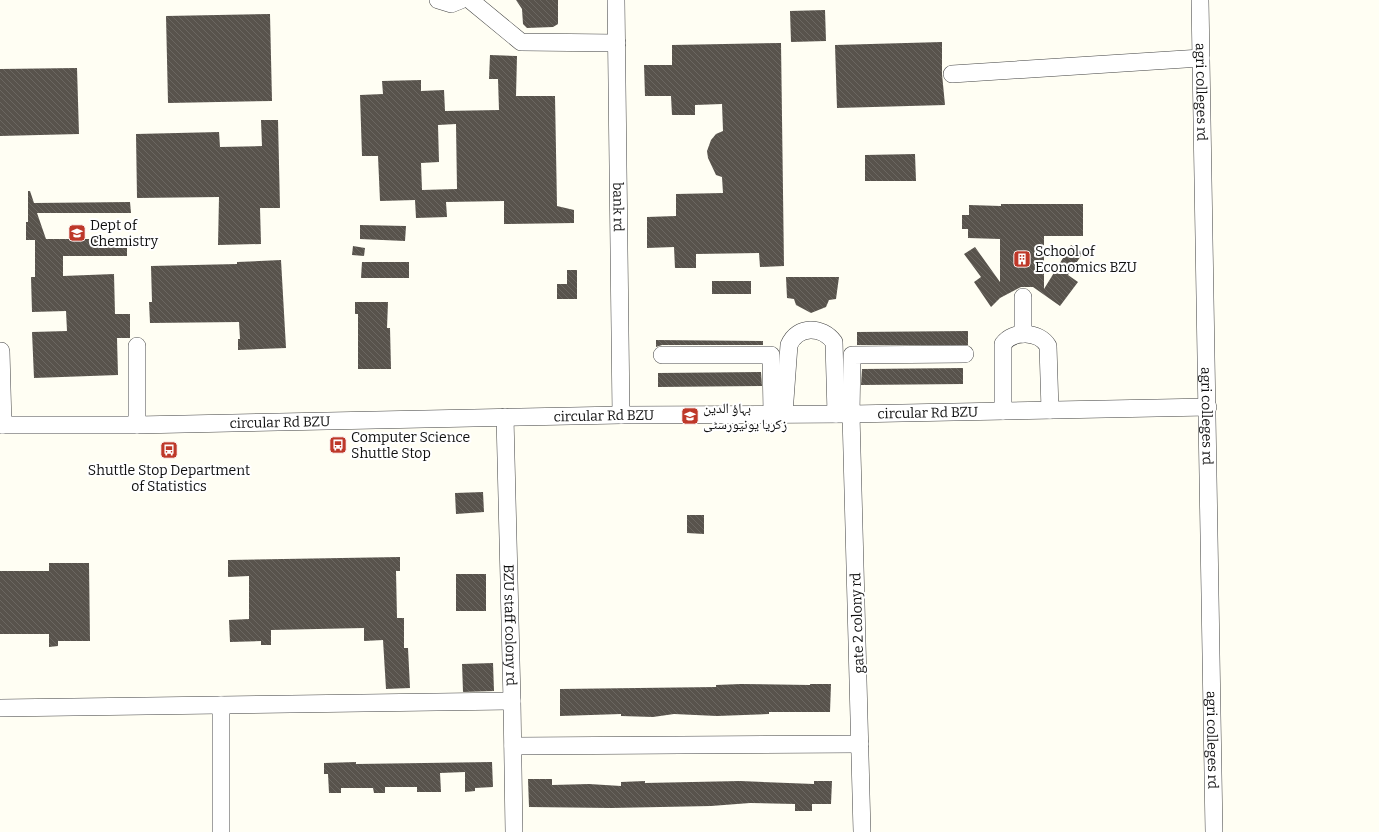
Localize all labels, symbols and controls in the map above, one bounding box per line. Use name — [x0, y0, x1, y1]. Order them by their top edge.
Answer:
street label: agri colleges rd — [1192, 43, 1210, 141]
street label: bank rd — [609, 182, 627, 232]
place label: Dept of Chemistry — [90, 217, 159, 250]
school or university icon: Dept of Chemistry — [67, 223, 87, 243]
place label: School of Economics BZU — [1035, 243, 1137, 276]
building icon: School of Economics BZU — [1012, 249, 1032, 269]
street label: agri colleges rd — [1197, 367, 1216, 465]
place label: بہاؤ الدین زکریا یونیورسٹی — [703, 400, 787, 433]
street label: circular Rd BZU — [877, 403, 979, 422]
school or university icon: بہاؤ الدین زکریا یونیورسٹی — [680, 406, 700, 426]
street label: circular Rd BZU — [553, 407, 655, 425]
street label: circular Rd BZU — [229, 413, 331, 432]
place label: Computer Science Shuttle Stop — [351, 429, 470, 462]
bus stop icon: Computer Science Shuttle Stop — [328, 435, 348, 455]
bus stop icon: Shuttle Stop Department of Statistics — [159, 440, 179, 460]
place label: Shuttle Stop Department of Statistics — [88, 462, 250, 495]
street label: BZU staff colony rd — [500, 564, 520, 686]
street label: gate 2 colony rd — [847, 572, 868, 674]
street label: agri colleges rd — [1203, 691, 1221, 789]

